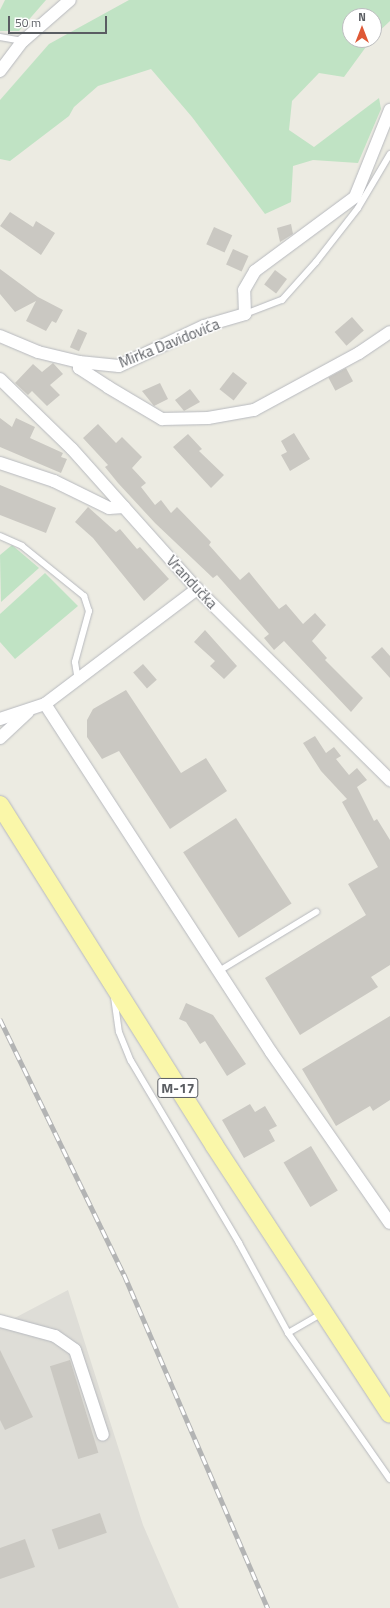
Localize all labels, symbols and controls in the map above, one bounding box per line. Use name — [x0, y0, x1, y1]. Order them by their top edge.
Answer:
scale bar — [10, 8, 109, 34]
north arrow — [342, 8, 382, 48]
text: N — [358, 9, 366, 25]
text: 50 m — [15, 13, 41, 32]
street label: Mirka Davidovića — [116, 315, 222, 371]
street label: Vrandučka — [163, 552, 221, 612]
road number: M-17 — [157, 1076, 199, 1100]

